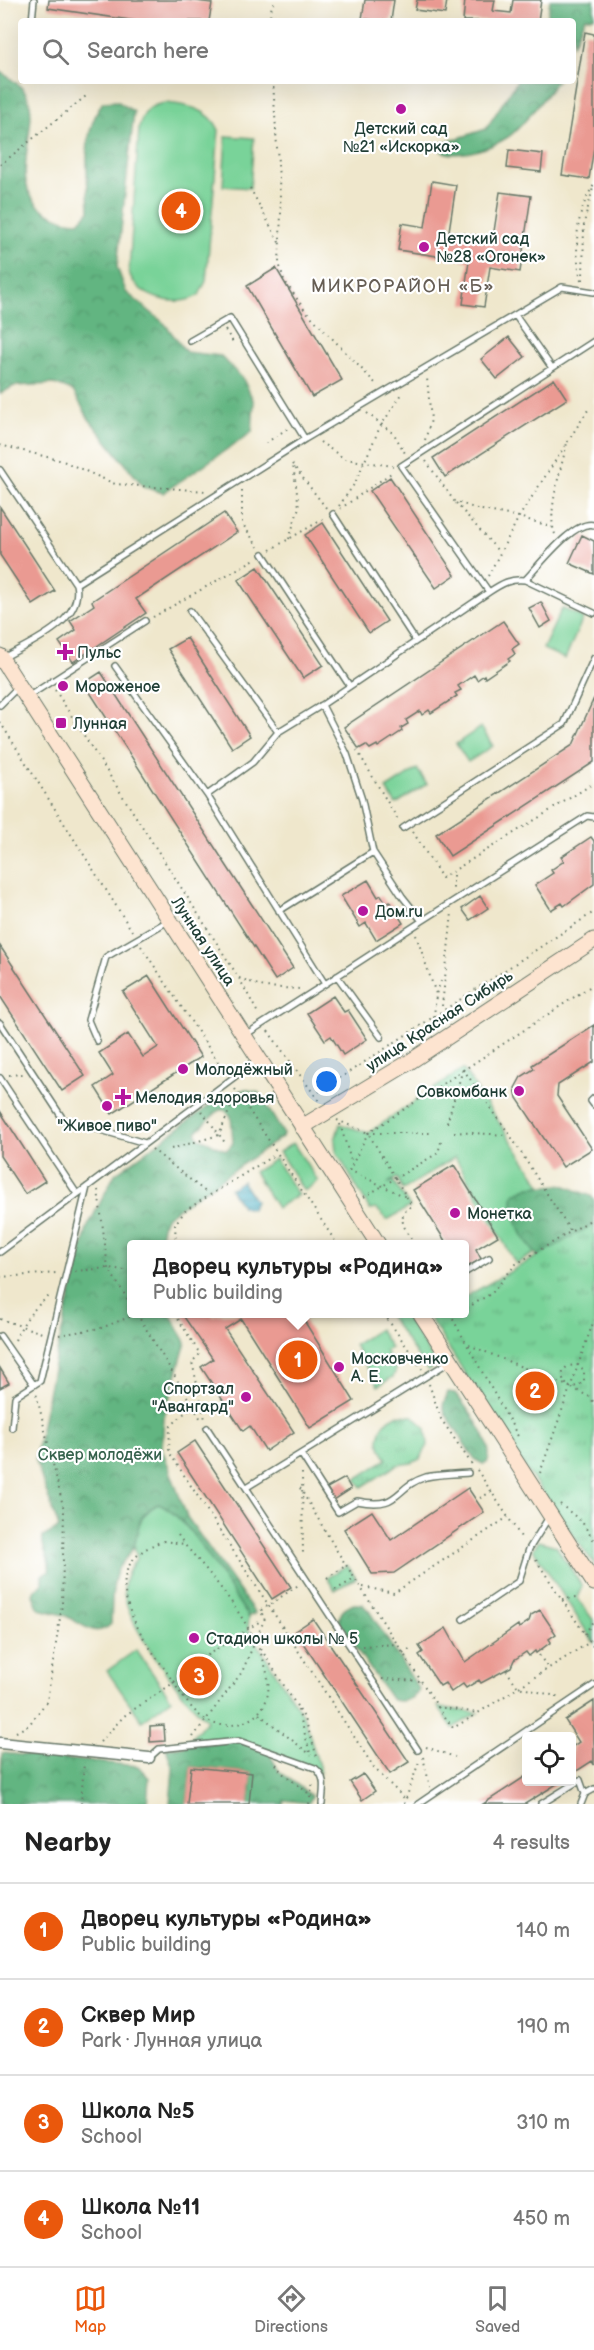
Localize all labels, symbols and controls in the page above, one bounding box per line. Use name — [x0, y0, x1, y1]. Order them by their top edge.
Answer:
search box — [18, 18, 576, 84]
icon: search — [39, 35, 72, 68]
text: Search here — [87, 38, 209, 65]
marker: Детский сад №21 «Искорка» — [394, 102, 408, 116]
place label: Детский сад №21 «Искорка» — [342, 120, 460, 157]
pin: 4 — [162, 188, 201, 234]
place label: Детский сад №28 «Огонек» — [436, 230, 546, 267]
marker: Детский сад №28 «Огонек» — [417, 240, 431, 254]
district label: МИКРОРАЙОН «Б» — [311, 276, 495, 297]
place label: Пульс — [77, 644, 121, 663]
marker: Пульс — [58, 645, 72, 659]
place label: Мороженое — [75, 678, 160, 697]
marker: Мороженое — [56, 679, 70, 693]
place label: Лунная — [72, 715, 127, 734]
marker: Лунная — [54, 716, 68, 730]
street label: Лунная улица — [166, 893, 239, 990]
place label: Дом.ru — [375, 903, 423, 922]
marker: Дом.ru — [356, 904, 370, 918]
street label: улица Красная Сибирь — [363, 967, 517, 1076]
place label: Молодёжный — [195, 1061, 293, 1080]
marker: Молодёжный — [176, 1062, 190, 1076]
your location — [312, 1067, 341, 1096]
place label: Совкомбанк — [417, 1083, 507, 1102]
marker: Совкомбанк — [512, 1084, 526, 1098]
place label: Мелодия здоровья — [135, 1089, 275, 1108]
marker: Мелодия здоровья — [116, 1090, 130, 1104]
marker: "Живое пиво" — [100, 1099, 114, 1113]
place label: "Живое пиво" — [57, 1117, 157, 1136]
place label: Монетка — [467, 1205, 532, 1224]
marker: Монетка — [448, 1206, 462, 1220]
popup — [127, 1240, 469, 1318]
text: Дворец культуры «Родина» — [153, 1254, 443, 1281]
text: Public building — [153, 1281, 283, 1305]
pin: 1 — [278, 1338, 318, 1382]
place label: Московченко А. Е. — [350, 1350, 448, 1387]
marker: Московченко А. Е. — [332, 1360, 346, 1374]
pin: 2 — [516, 1368, 554, 1414]
place label: Спортзал "Авангард" — [152, 1380, 234, 1417]
marker: Спортзал "Авангард" — [239, 1390, 253, 1404]
park label: Сквер молодёжи — [38, 1446, 162, 1465]
place label: Стадион школы № 5 — [206, 1630, 358, 1649]
marker: Стадион школы № 5 — [187, 1631, 201, 1645]
pin: 3 — [180, 1654, 218, 1698]
map controls — [522, 1732, 576, 1786]
button: locate — [522, 1732, 576, 1786]
text: Nearby — [24, 1828, 111, 1859]
text: 4 results — [492, 1831, 570, 1855]
text: Дворец культуры «Родина» — [81, 1906, 372, 1933]
text: 1 — [39, 1919, 48, 1943]
text: 140 m — [516, 1919, 570, 1943]
text: Public building — [81, 1933, 211, 1957]
text: Сквер Мир — [81, 2002, 195, 2029]
text: 2 — [38, 2015, 49, 2039]
text: 190 m — [517, 2015, 570, 2039]
text: Park · Лунная улица — [81, 2029, 262, 2053]
text: Школа №5 — [81, 2098, 194, 2125]
text: 3 — [38, 2111, 49, 2135]
text: 310 m — [516, 2111, 570, 2135]
text: School — [81, 2125, 142, 2149]
text: Школа №11 — [81, 2194, 200, 2221]
text: 4 — [38, 2207, 49, 2231]
text: 450 m — [513, 2207, 570, 2231]
text: School — [81, 2221, 142, 2245]
tab: Map — [74, 2282, 107, 2337]
tab: Directions — [254, 2282, 328, 2337]
tab: Saved — [475, 2282, 520, 2337]

